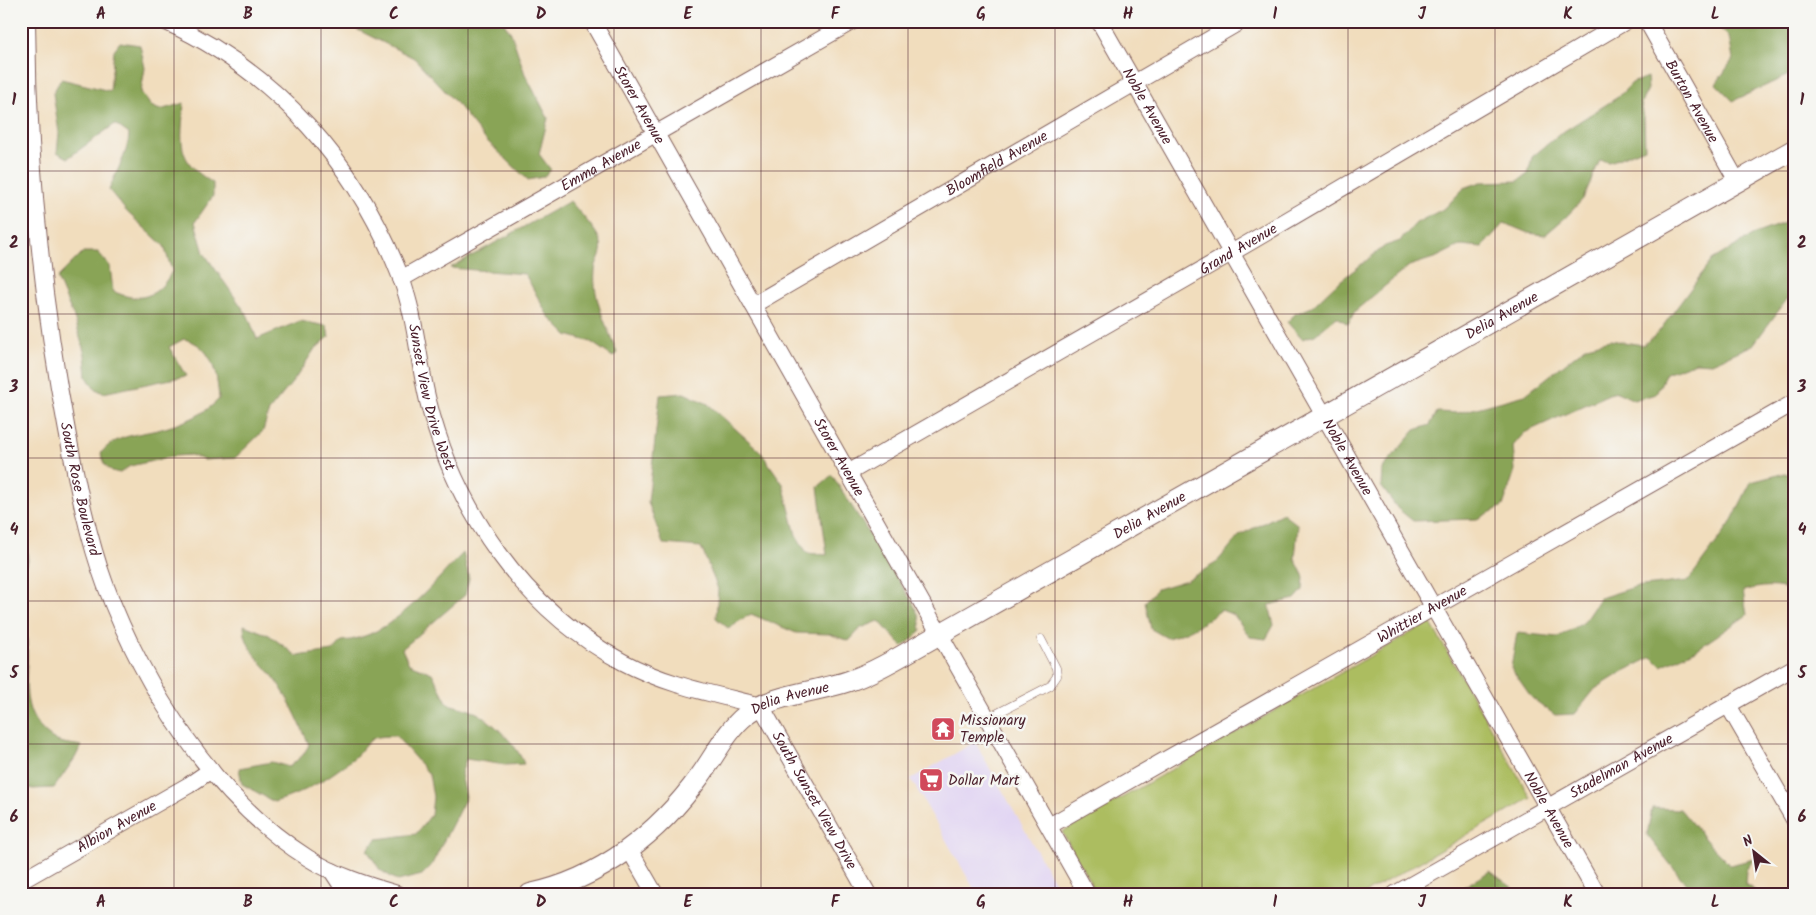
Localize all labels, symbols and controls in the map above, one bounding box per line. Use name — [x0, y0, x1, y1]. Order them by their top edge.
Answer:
text: A — [96, 2, 106, 27]
text: B — [243, 2, 253, 27]
text: C — [389, 2, 399, 27]
text: D — [536, 2, 547, 27]
text: E — [684, 2, 694, 27]
text: F — [831, 2, 841, 27]
text: G — [976, 2, 986, 27]
text: H — [1123, 2, 1133, 27]
text: I — [1273, 2, 1278, 27]
text: J — [1418, 2, 1427, 27]
text: K — [1563, 2, 1573, 27]
text: L — [1711, 2, 1719, 27]
street label: Burton Avenue — [1658, 55, 1725, 148]
street label: Storer Avenue — [606, 61, 671, 149]
street label: Noble Avenue — [1115, 64, 1178, 150]
text: 1 — [12, 88, 17, 113]
text: 1 — [1800, 88, 1805, 113]
street label: Bloomfield Avenue — [942, 125, 1053, 203]
street label: Emma Avenue — [556, 133, 646, 199]
street label: Grand Avenue — [1195, 217, 1283, 282]
text: 2 — [9, 231, 19, 256]
text: 2 — [1797, 231, 1807, 256]
street label: Delia Avenue — [1461, 286, 1544, 347]
street label: Sunset View Drive West — [401, 322, 461, 475]
text: 3 — [9, 375, 19, 400]
text: 3 — [1797, 375, 1807, 400]
street label: Storer Avenue — [806, 413, 870, 501]
street label: Noble Avenue — [1315, 414, 1379, 501]
street label: South Rose Boulevard — [53, 420, 106, 560]
street label: Delia Avenue — [1109, 485, 1191, 546]
text: 4 — [10, 518, 19, 543]
text: 4 — [1798, 518, 1807, 543]
street label: Whittier Avenue — [1373, 580, 1472, 650]
text: 5 — [9, 661, 20, 686]
text: 5 — [1797, 661, 1808, 686]
street label: Delia Avenue — [746, 676, 832, 722]
place label: Missionary Temple — [960, 709, 1027, 750]
temple icon: Missionary Temple — [930, 716, 956, 742]
street label: South Sunset View Drive — [765, 727, 863, 875]
street label: Stadelman Avenue — [1565, 727, 1678, 806]
supermarket icon: Dollar Mart — [918, 767, 944, 793]
street label: Noble Avenue — [1516, 767, 1580, 853]
place label: Dollar Mart — [948, 769, 1020, 793]
street label: Albion Avenue — [72, 795, 162, 860]
text: 6 — [10, 805, 19, 830]
text: 6 — [1798, 805, 1807, 830]
north arrow — [1728, 828, 1778, 878]
text: N — [1739, 830, 1757, 853]
text: A — [96, 890, 106, 915]
text: B — [243, 890, 253, 915]
text: C — [389, 890, 399, 915]
text: D — [536, 890, 547, 915]
text: E — [684, 890, 694, 915]
text: F — [831, 890, 841, 915]
text: G — [976, 890, 986, 915]
text: H — [1123, 890, 1133, 915]
text: I — [1273, 890, 1278, 915]
text: J — [1418, 890, 1427, 915]
text: K — [1563, 890, 1573, 915]
text: L — [1711, 890, 1719, 915]

